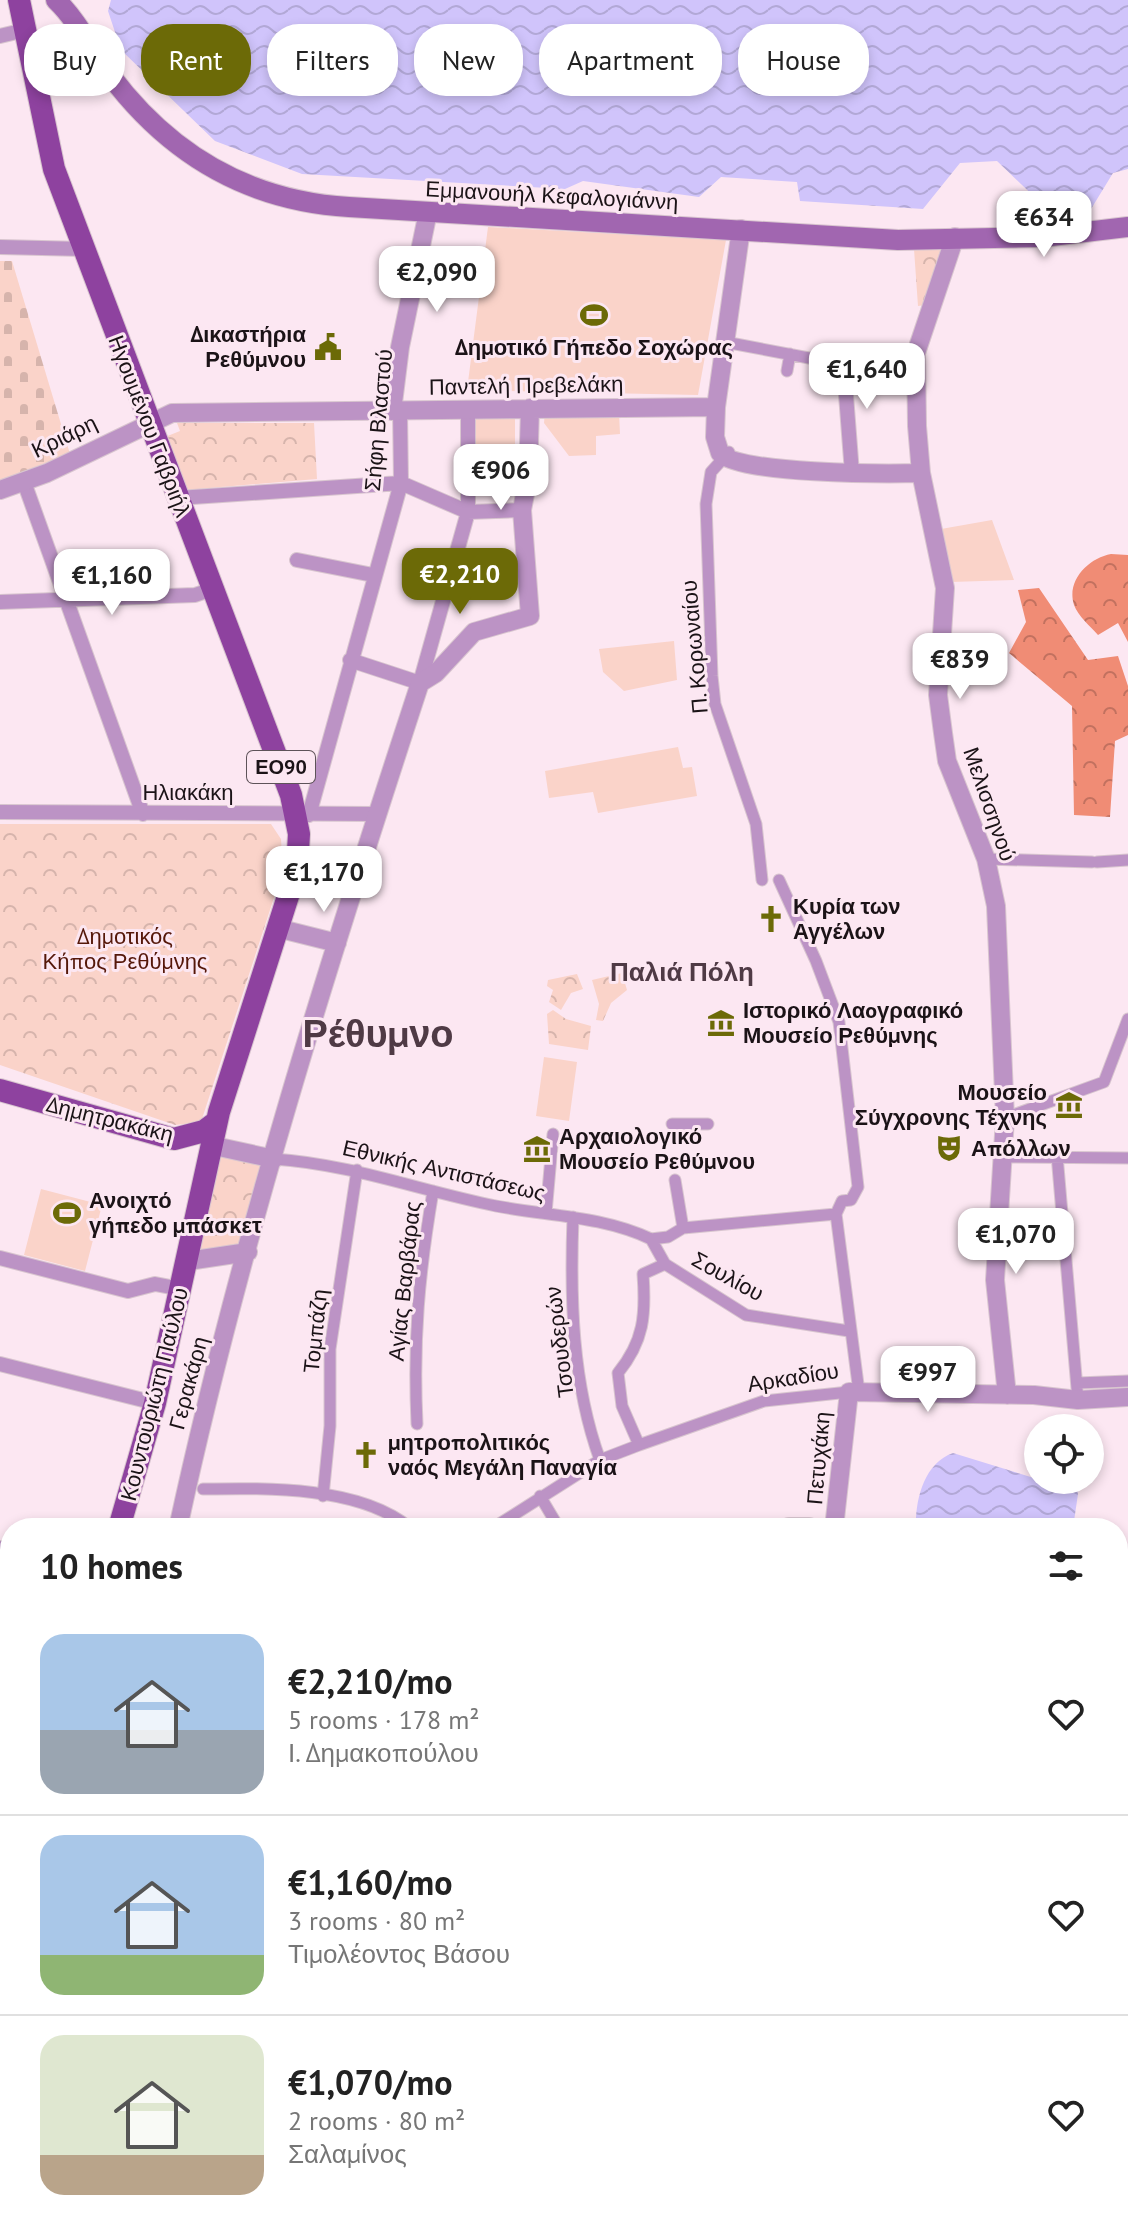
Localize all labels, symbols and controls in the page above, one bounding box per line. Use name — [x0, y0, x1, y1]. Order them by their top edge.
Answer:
chip: Buy — [24, 24, 125, 96]
chip: Rent — [141, 24, 251, 96]
chip: Filters — [267, 24, 398, 96]
chip: New — [414, 24, 523, 96]
chip: Apartment — [539, 24, 722, 96]
chip: House — [738, 24, 869, 96]
street label: Εμμανουήλ Κεφαλογιάννη — [425, 174, 679, 216]
pin: €634 — [997, 191, 1091, 259]
text: €634 — [1015, 200, 1073, 233]
pin: €2,090 — [372, 246, 502, 314]
text: €2,090 — [397, 255, 477, 288]
sports icon: Δημοτικό Γήπεδο Σοχώρας — [579, 300, 609, 330]
place label: Δικαστήρια Ρεθύμνου — [190, 320, 306, 373]
street label: Ηγουμένου Γαβριήλ — [102, 331, 198, 521]
public building icon: Δικαστήρια Ρεθύμνου — [313, 332, 343, 362]
place label: Δημοτικό Γήπεδο Σοχώρας — [455, 333, 733, 361]
pin: €1,640 — [802, 343, 932, 411]
street label: Σήφη Βλαστού — [358, 348, 398, 492]
text: €1,640 — [827, 352, 907, 385]
street label: Παντελή Πρεβελάκη — [429, 369, 623, 401]
street label: Κριάρη — [27, 408, 101, 464]
pin: €906 — [454, 444, 548, 512]
text: €906 — [472, 453, 530, 486]
pin: €2,210 — [395, 548, 525, 616]
pin: €1,160 — [47, 549, 177, 617]
text: €2,210 — [420, 557, 500, 590]
text: €1,160 — [72, 558, 152, 591]
street label: Π. Κορωναίου — [674, 579, 714, 715]
pin: €839 — [913, 633, 1007, 701]
text: €839 — [931, 642, 989, 675]
street label: Μελισσηνού — [957, 743, 1023, 865]
road number: ΕΟ90 — [247, 751, 315, 783]
street label: Ηλιακάκη — [142, 778, 234, 806]
pin: €1,170 — [259, 846, 389, 914]
text: €1,170 — [284, 855, 364, 888]
place label: Κυρία των Αγγέλων — [793, 892, 901, 945]
church icon: Κυρία των Αγγέλων — [756, 904, 786, 934]
park label: Δημοτικός Κήπος Ρεθύμνης — [43, 922, 207, 975]
district label: Παλιά Πόλη — [610, 955, 754, 988]
place label: Ιστορικό Λαoγραφικό Μουσείο Ρεθύμνης — [743, 996, 963, 1049]
district label: Ρέθυμνο — [302, 1008, 454, 1057]
museum icon: Ιστορικό Λαoγραφικό Μουσείο Ρεθύμνης — [706, 1008, 736, 1038]
place label: Μουσείο Σύγχρονης Τέχνης — [855, 1078, 1047, 1131]
street label: Δημητρακάκη — [44, 1090, 176, 1148]
museum icon: Μουσείο Σύγχρονης Τέχνης — [1054, 1090, 1084, 1120]
place label: Αρχαιολογικό Μουσείο Ρεθύμνου — [559, 1122, 755, 1175]
street label: Εθνικής Αντιστάσεως — [340, 1133, 548, 1207]
theatre icon: Απόλλων — [934, 1133, 964, 1163]
museum icon: Αρχαιολογικό Μουσείο Ρεθύμνου — [522, 1134, 552, 1164]
place label: Απόλλων — [971, 1134, 1071, 1162]
place label: Ανοιχτό γήπεδο μπάσκετ — [89, 1186, 262, 1239]
sports icon: Ανοιχτό γήπεδο μπάσκετ — [52, 1198, 82, 1228]
street label: Αγίας Βαρβάρας — [382, 1200, 426, 1362]
pin: €1,070 — [951, 1208, 1081, 1276]
text: €1,070 — [976, 1217, 1056, 1250]
street label: Σουλίου — [687, 1245, 769, 1307]
street label: Κουντουριώτη Παύλου — [114, 1284, 194, 1504]
street label: Τσουδερών — [538, 1285, 580, 1399]
street label: Τομπάζη — [297, 1288, 333, 1374]
street label: Γερακάρη — [162, 1333, 214, 1433]
pin: €997 — [881, 1346, 975, 1414]
text: €997 — [899, 1355, 957, 1388]
street label: Αρκαδίου — [745, 1356, 841, 1398]
street label: Πετυχάκη — [800, 1410, 836, 1506]
map controls — [1024, 1414, 1104, 1494]
button: locate — [1024, 1414, 1104, 1494]
place label: μητροπολιτικός ναός Μεγάλη Παναγία — [388, 1428, 617, 1481]
church icon: μητροπολιτικός ναός Μεγάλη Παναγία — [351, 1440, 381, 1470]
text: 10 homes — [40, 1544, 183, 1588]
icon: filters — [1044, 1544, 1088, 1588]
text: €2,210/mo — [288, 1659, 452, 1703]
icon: home — [104, 1666, 200, 1762]
icon: heart — [1044, 1692, 1088, 1736]
text: 5 rooms · 178 m² — [288, 1703, 480, 1736]
text: Ι. Δημακοπούλου — [288, 1736, 479, 1769]
text: €1,160/mo — [288, 1860, 452, 1904]
icon: home — [104, 1867, 200, 1963]
icon: heart — [1044, 1893, 1088, 1937]
text: 3 rooms · 80 m² — [288, 1904, 465, 1937]
text: Τιμολέοντος Βάσου — [288, 1937, 510, 1970]
text: €1,070/mo — [288, 2060, 452, 2104]
icon: home — [104, 2067, 200, 2163]
icon: heart — [1044, 2093, 1088, 2137]
text: 2 rooms · 80 m² — [288, 2104, 465, 2137]
text: Σαλαμίνος — [288, 2137, 407, 2170]

